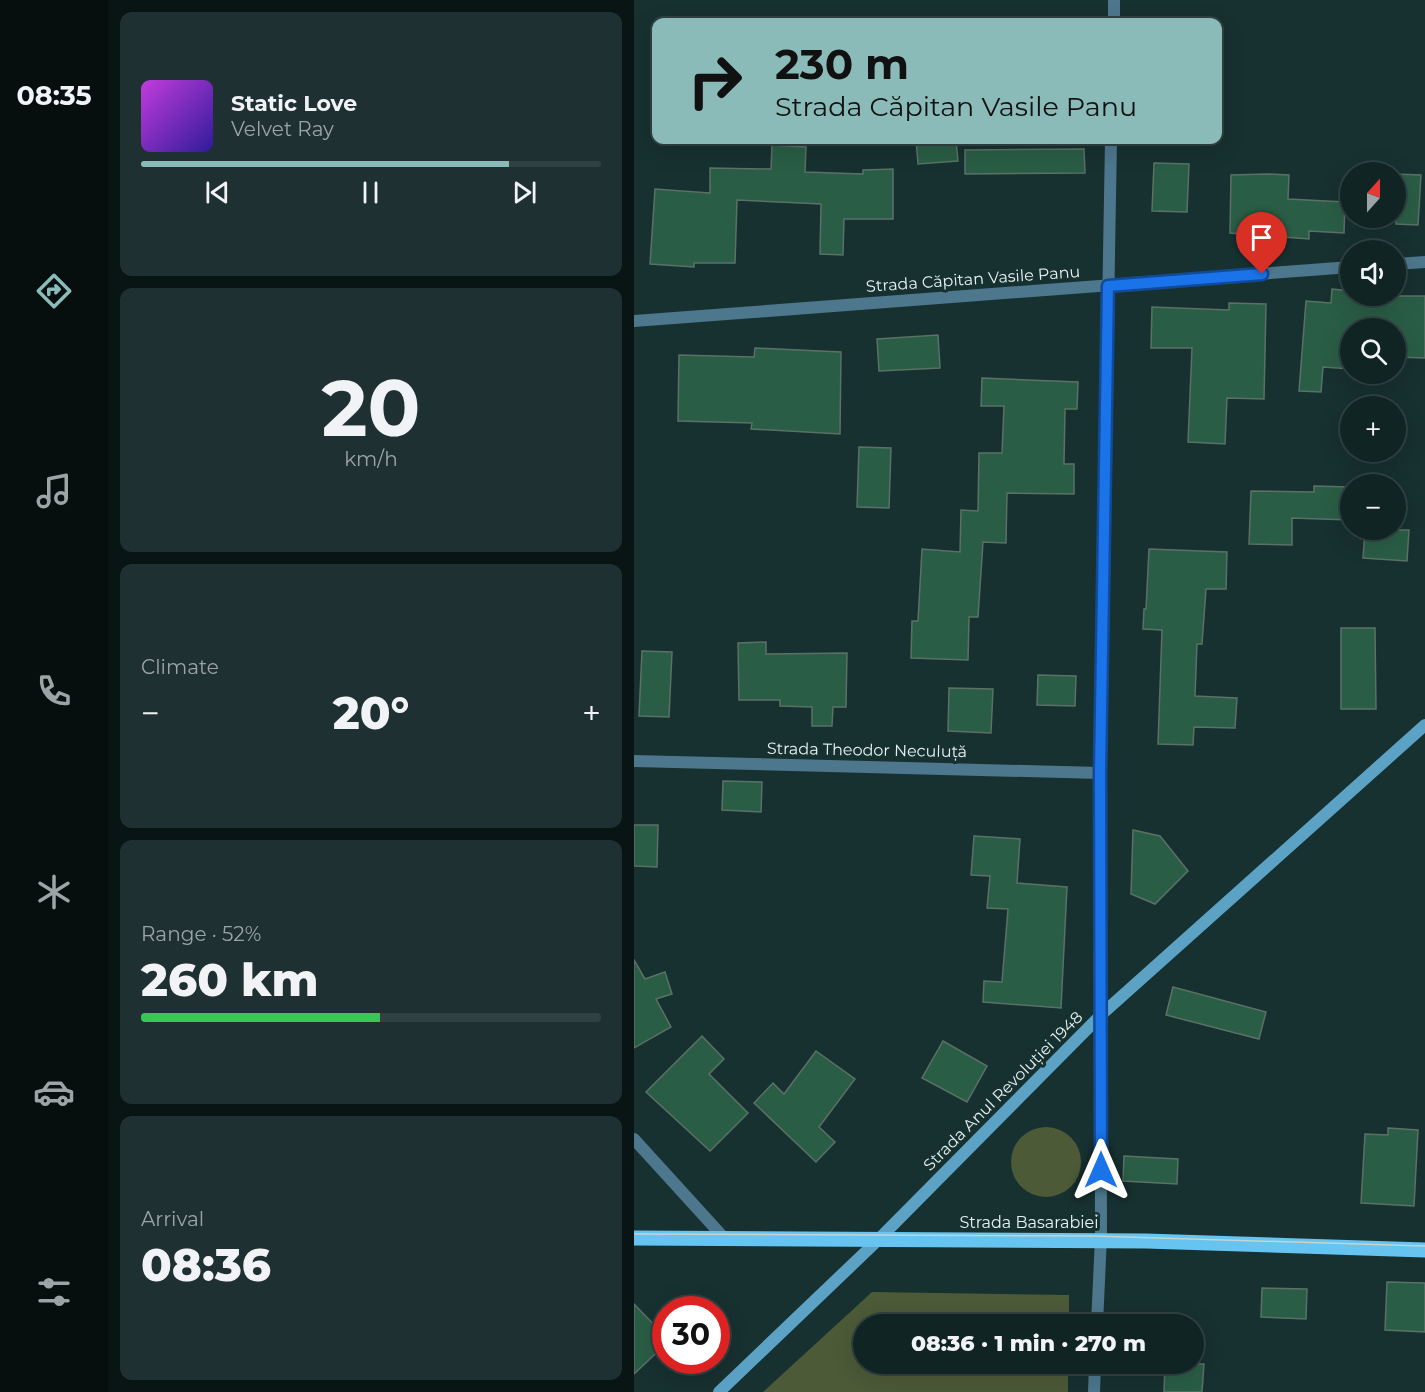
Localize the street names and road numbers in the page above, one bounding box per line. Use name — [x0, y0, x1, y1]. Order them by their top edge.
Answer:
street label: Strada Căpitan Vasile Panu — [865, 262, 1081, 296]
street label: Strada Theodor Neculuță — [767, 739, 967, 762]
street label: Strada Anul Revoluției 1948 — [919, 1007, 1087, 1175]
street label: Strada Basarabiei — [959, 1213, 1099, 1232]

